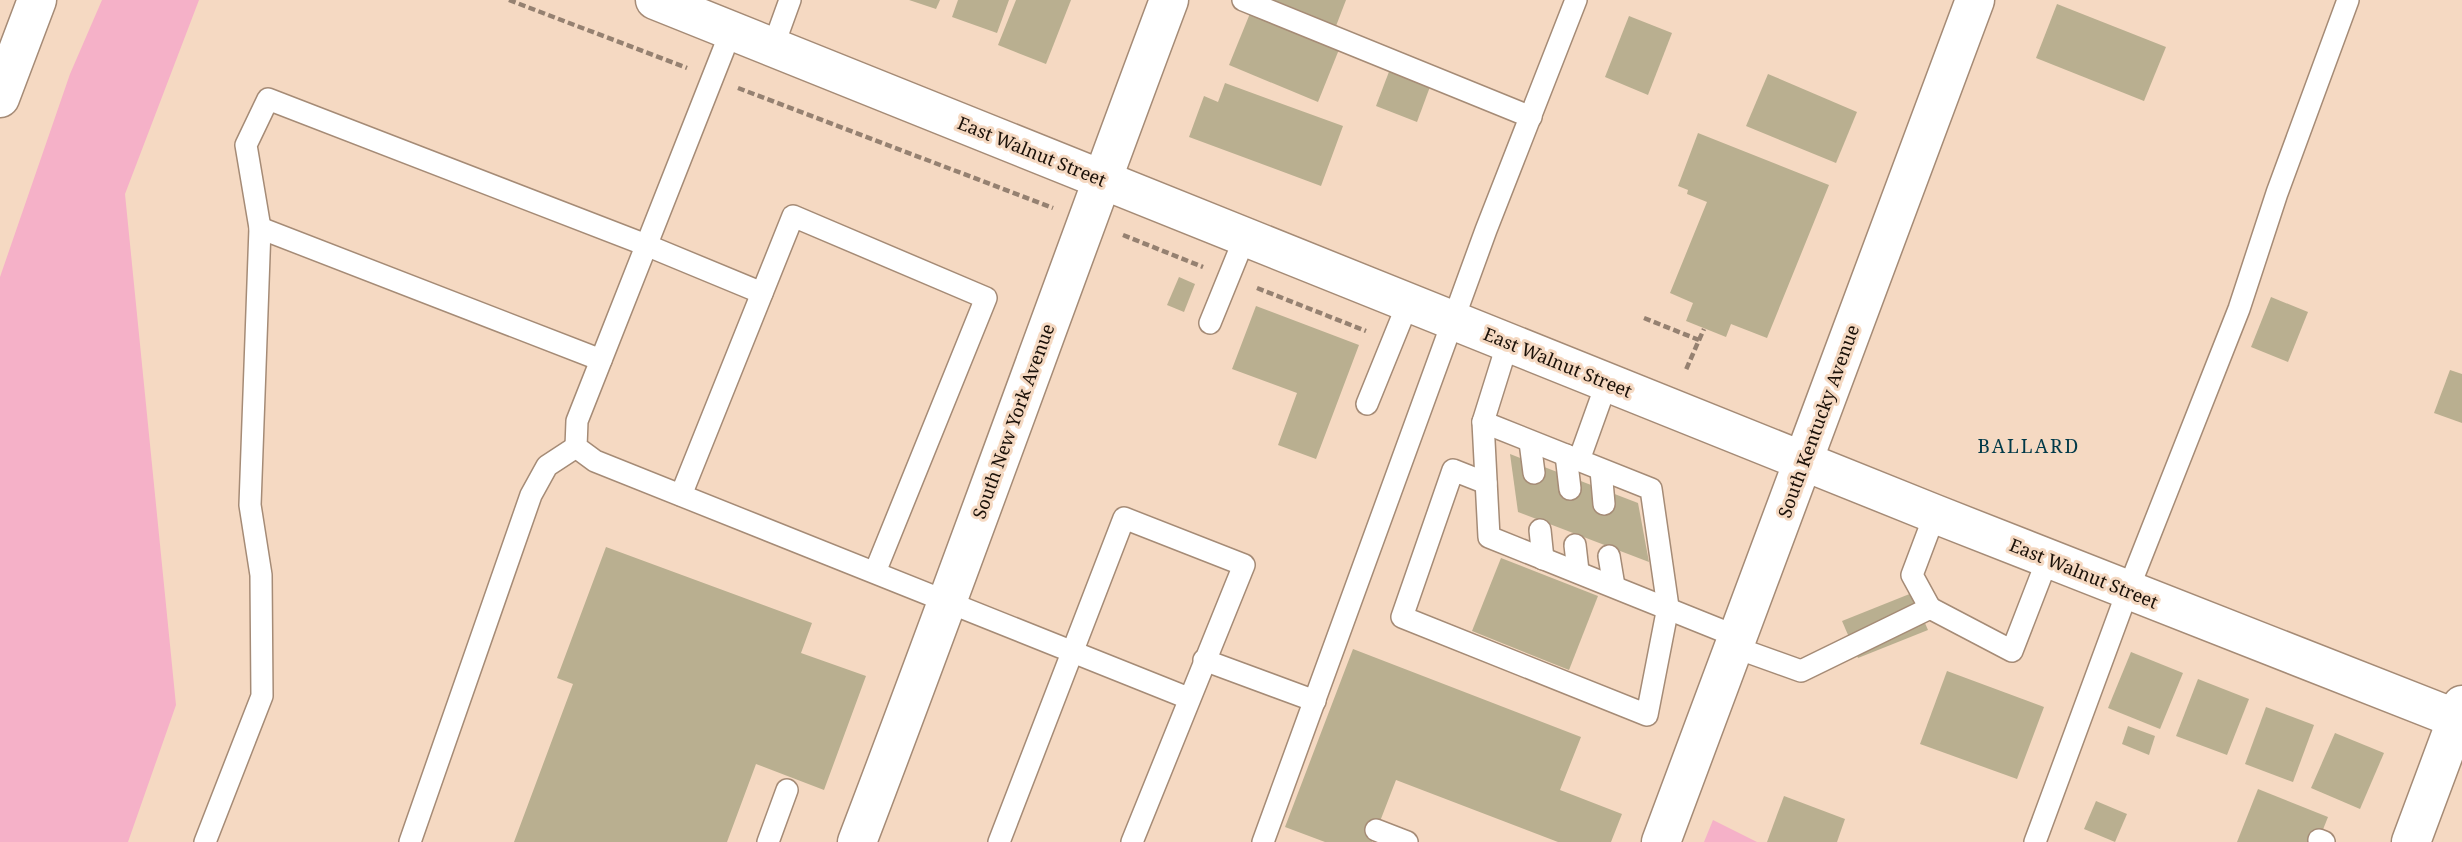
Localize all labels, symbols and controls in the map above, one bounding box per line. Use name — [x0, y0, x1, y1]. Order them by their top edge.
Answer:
street label: East Walnut Street — [954, 110, 1110, 192]
street label: South New York Avenue — [966, 320, 1060, 522]
street label: East Walnut Street — [1480, 321, 1636, 403]
street label: South Kentucky Avenue — [1772, 321, 1864, 521]
district label: BALLARD — [1978, 433, 2080, 459]
street label: East Walnut Street — [2006, 532, 2162, 614]

